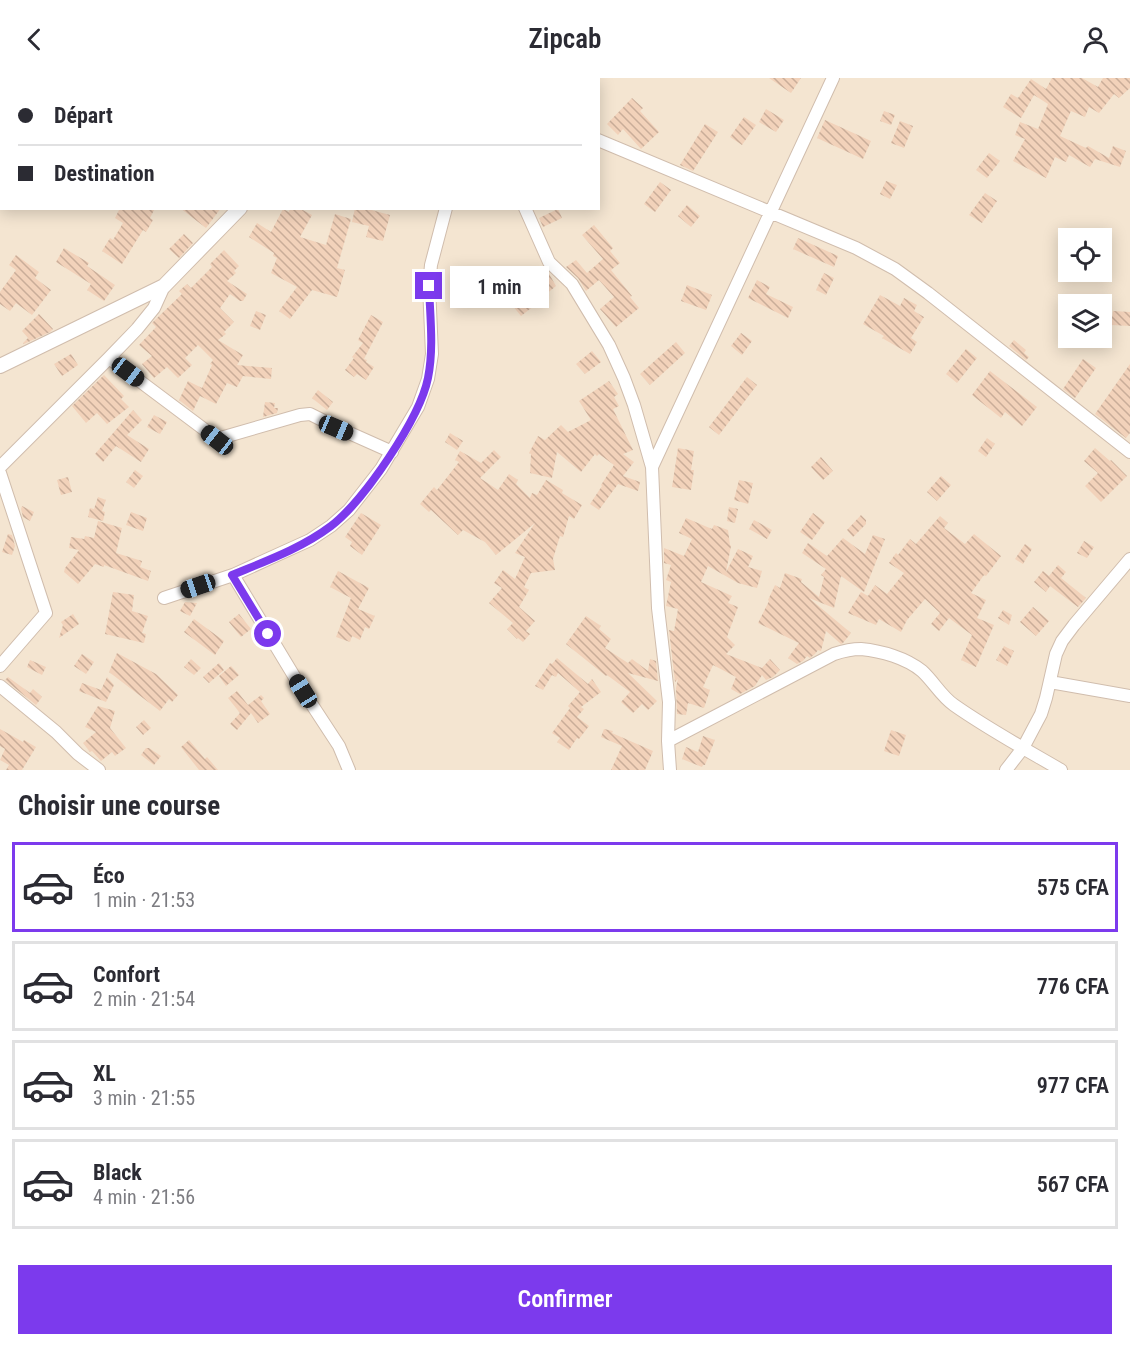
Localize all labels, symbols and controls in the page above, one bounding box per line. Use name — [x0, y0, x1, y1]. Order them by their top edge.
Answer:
icon: back — [18, 23, 51, 56]
text: Zipcab — [529, 23, 601, 55]
icon: person — [1079, 23, 1112, 56]
text: Départ — [54, 103, 113, 128]
text: Destination — [54, 161, 155, 186]
map controls — [1058, 228, 1112, 348]
button: locate — [1058, 228, 1112, 282]
callout: 1 min — [450, 265, 549, 307]
route end — [415, 272, 442, 299]
text: 1 min — [477, 275, 522, 299]
button: layers — [1058, 294, 1112, 348]
car — [108, 354, 148, 390]
car — [316, 413, 356, 443]
car — [197, 422, 237, 458]
car — [178, 572, 218, 600]
route start — [254, 620, 281, 647]
car — [286, 671, 320, 711]
text: Choisir une course — [18, 790, 220, 822]
icon: car — [21, 860, 75, 914]
text: Éco — [93, 863, 125, 888]
text: 575 CFA — [1037, 875, 1109, 900]
text: 1 min · 21:53 — [93, 888, 195, 912]
icon: car — [21, 959, 75, 1013]
text: Confort — [93, 962, 160, 987]
text: 776 CFA — [1037, 974, 1109, 999]
text: 2 min · 21:54 — [93, 987, 195, 1011]
icon: car — [21, 1058, 75, 1112]
text: XL — [93, 1061, 116, 1086]
text: 977 CFA — [1037, 1073, 1109, 1098]
text: 3 min · 21:55 — [93, 1086, 195, 1110]
icon: car — [21, 1157, 75, 1211]
text: Black — [93, 1160, 142, 1185]
text: 567 CFA — [1037, 1172, 1109, 1197]
text: 4 min · 21:56 — [93, 1185, 195, 1209]
button: Confirmer — [18, 1265, 1112, 1334]

